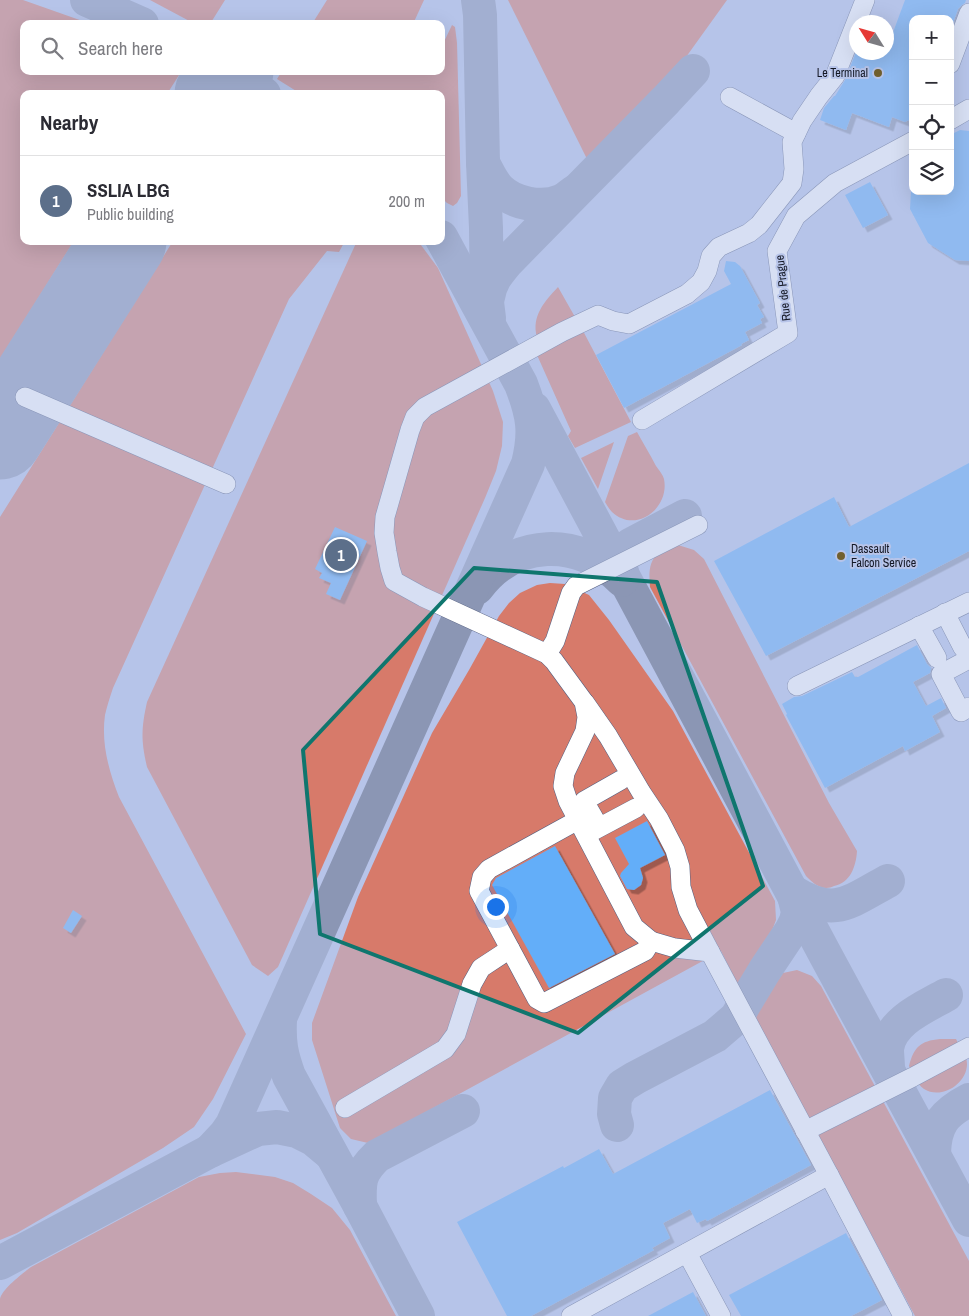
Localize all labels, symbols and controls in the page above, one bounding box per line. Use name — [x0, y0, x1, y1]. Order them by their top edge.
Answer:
north arrow — [849, 15, 894, 60]
map controls — [909, 15, 954, 195]
button: + — [909, 15, 954, 60]
search box — [20, 20, 445, 75]
icon: search — [38, 34, 66, 62]
text: Search here — [78, 35, 163, 61]
button: − — [909, 60, 954, 105]
place label: Le Terminal — [817, 65, 868, 81]
marker: Le Terminal — [872, 67, 884, 79]
button: locate — [909, 105, 954, 150]
text: Nearby — [40, 108, 98, 137]
button: layers — [909, 150, 954, 195]
text: SSLIA LBG — [87, 177, 170, 203]
text: 1 — [52, 190, 60, 212]
text: 200 m — [389, 190, 425, 212]
text: Public building — [87, 203, 174, 225]
street label: Rue de Prague — [772, 254, 794, 322]
pin: 1 — [325, 536, 357, 574]
place label: Dassault Falcon Service — [851, 541, 916, 571]
marker: Dassault Falcon Service — [835, 550, 847, 562]
your location — [483, 894, 509, 920]

